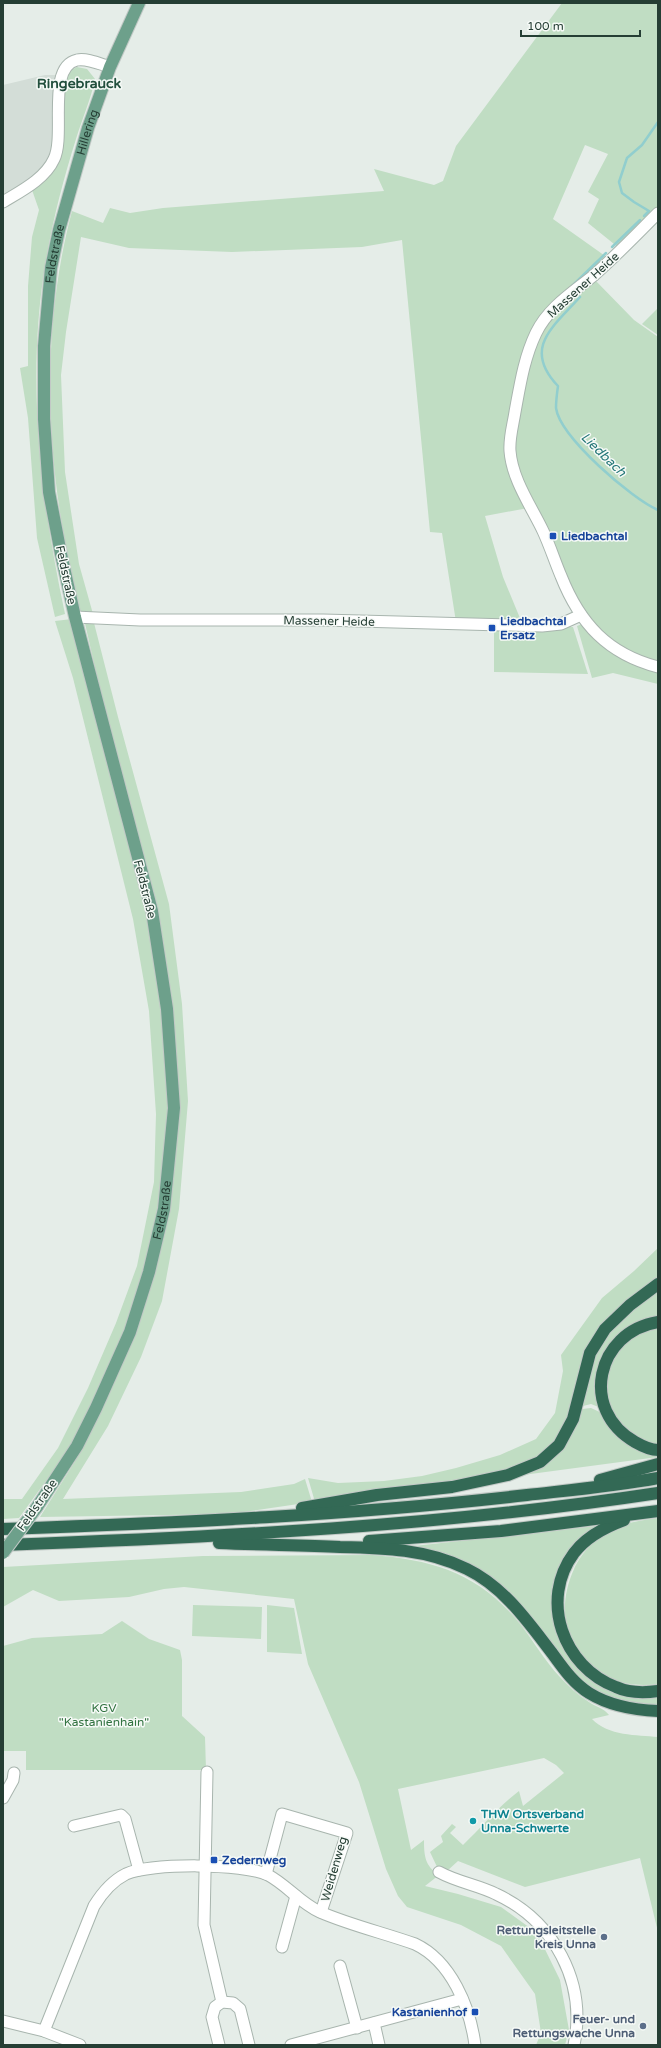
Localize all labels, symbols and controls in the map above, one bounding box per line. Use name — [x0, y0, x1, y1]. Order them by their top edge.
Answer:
scale bar — [521, 12, 640, 38]
text: 100 m — [527, 19, 564, 33]
district label: Ringebrauck — [37, 75, 122, 92]
street label: Hillering — [74, 107, 101, 157]
street label: Feldstraße — [43, 222, 67, 284]
street label: Massener Heide — [544, 249, 622, 321]
water label: Liedbach — [577, 429, 630, 481]
place label: Liedbachtal — [561, 529, 627, 543]
marker: Liedbachtal — [548, 531, 558, 541]
street label: Feldstraße — [53, 544, 79, 606]
street label: Massener Heide — [283, 613, 375, 629]
place label: Liedbachtal Ersatz — [500, 614, 566, 642]
marker: Liedbachtal Ersatz — [487, 623, 497, 633]
street label: Feldstraße — [131, 858, 159, 920]
street label: Feldstraße — [150, 1180, 174, 1241]
street label: Feldstraße — [14, 1476, 60, 1534]
park label: KGV "Kastanienhain" — [59, 1701, 149, 1729]
place label: THW Ortsverband Unna-Schwerte — [480, 1807, 584, 1835]
marker: THW Ortsverband Unna-Schwerte — [468, 1816, 478, 1826]
street label: Weidenweg — [318, 1835, 350, 1903]
place label: Zedernweg — [222, 1853, 286, 1868]
marker: Zedernweg — [209, 1855, 219, 1865]
place label: Rettungsleitstelle Kreis Unna — [496, 1923, 596, 1951]
marker: Rettungsleitstelle Kreis Unna — [599, 1932, 609, 1942]
place label: Kastanienhof — [392, 2005, 467, 2019]
marker: Kastanienhof — [470, 2007, 480, 2017]
place label: Feuer- und Rettungswache Unna — [513, 2012, 635, 2041]
marker: Feuer- und Rettungswache Unna — [638, 2021, 648, 2031]

